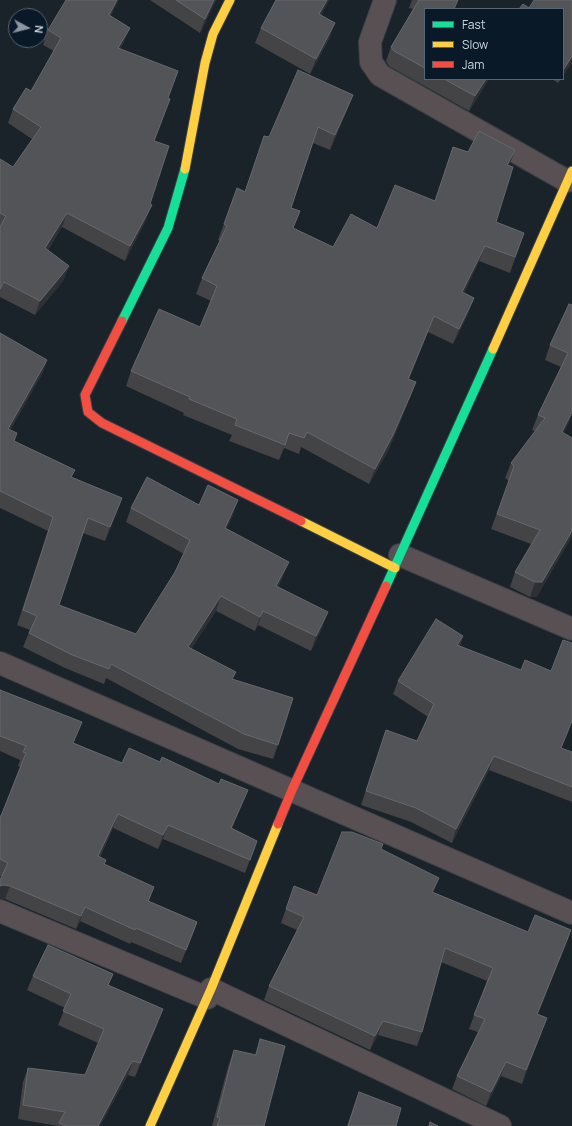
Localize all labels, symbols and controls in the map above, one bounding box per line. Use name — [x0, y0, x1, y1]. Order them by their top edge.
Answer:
north arrow — [8, 8, 48, 48]
legend — [424, 8, 564, 80]
text: Fast — [462, 16, 486, 33]
text: N — [31, 25, 47, 34]
text: Slow — [462, 36, 488, 53]
text: Jam — [462, 56, 484, 73]

